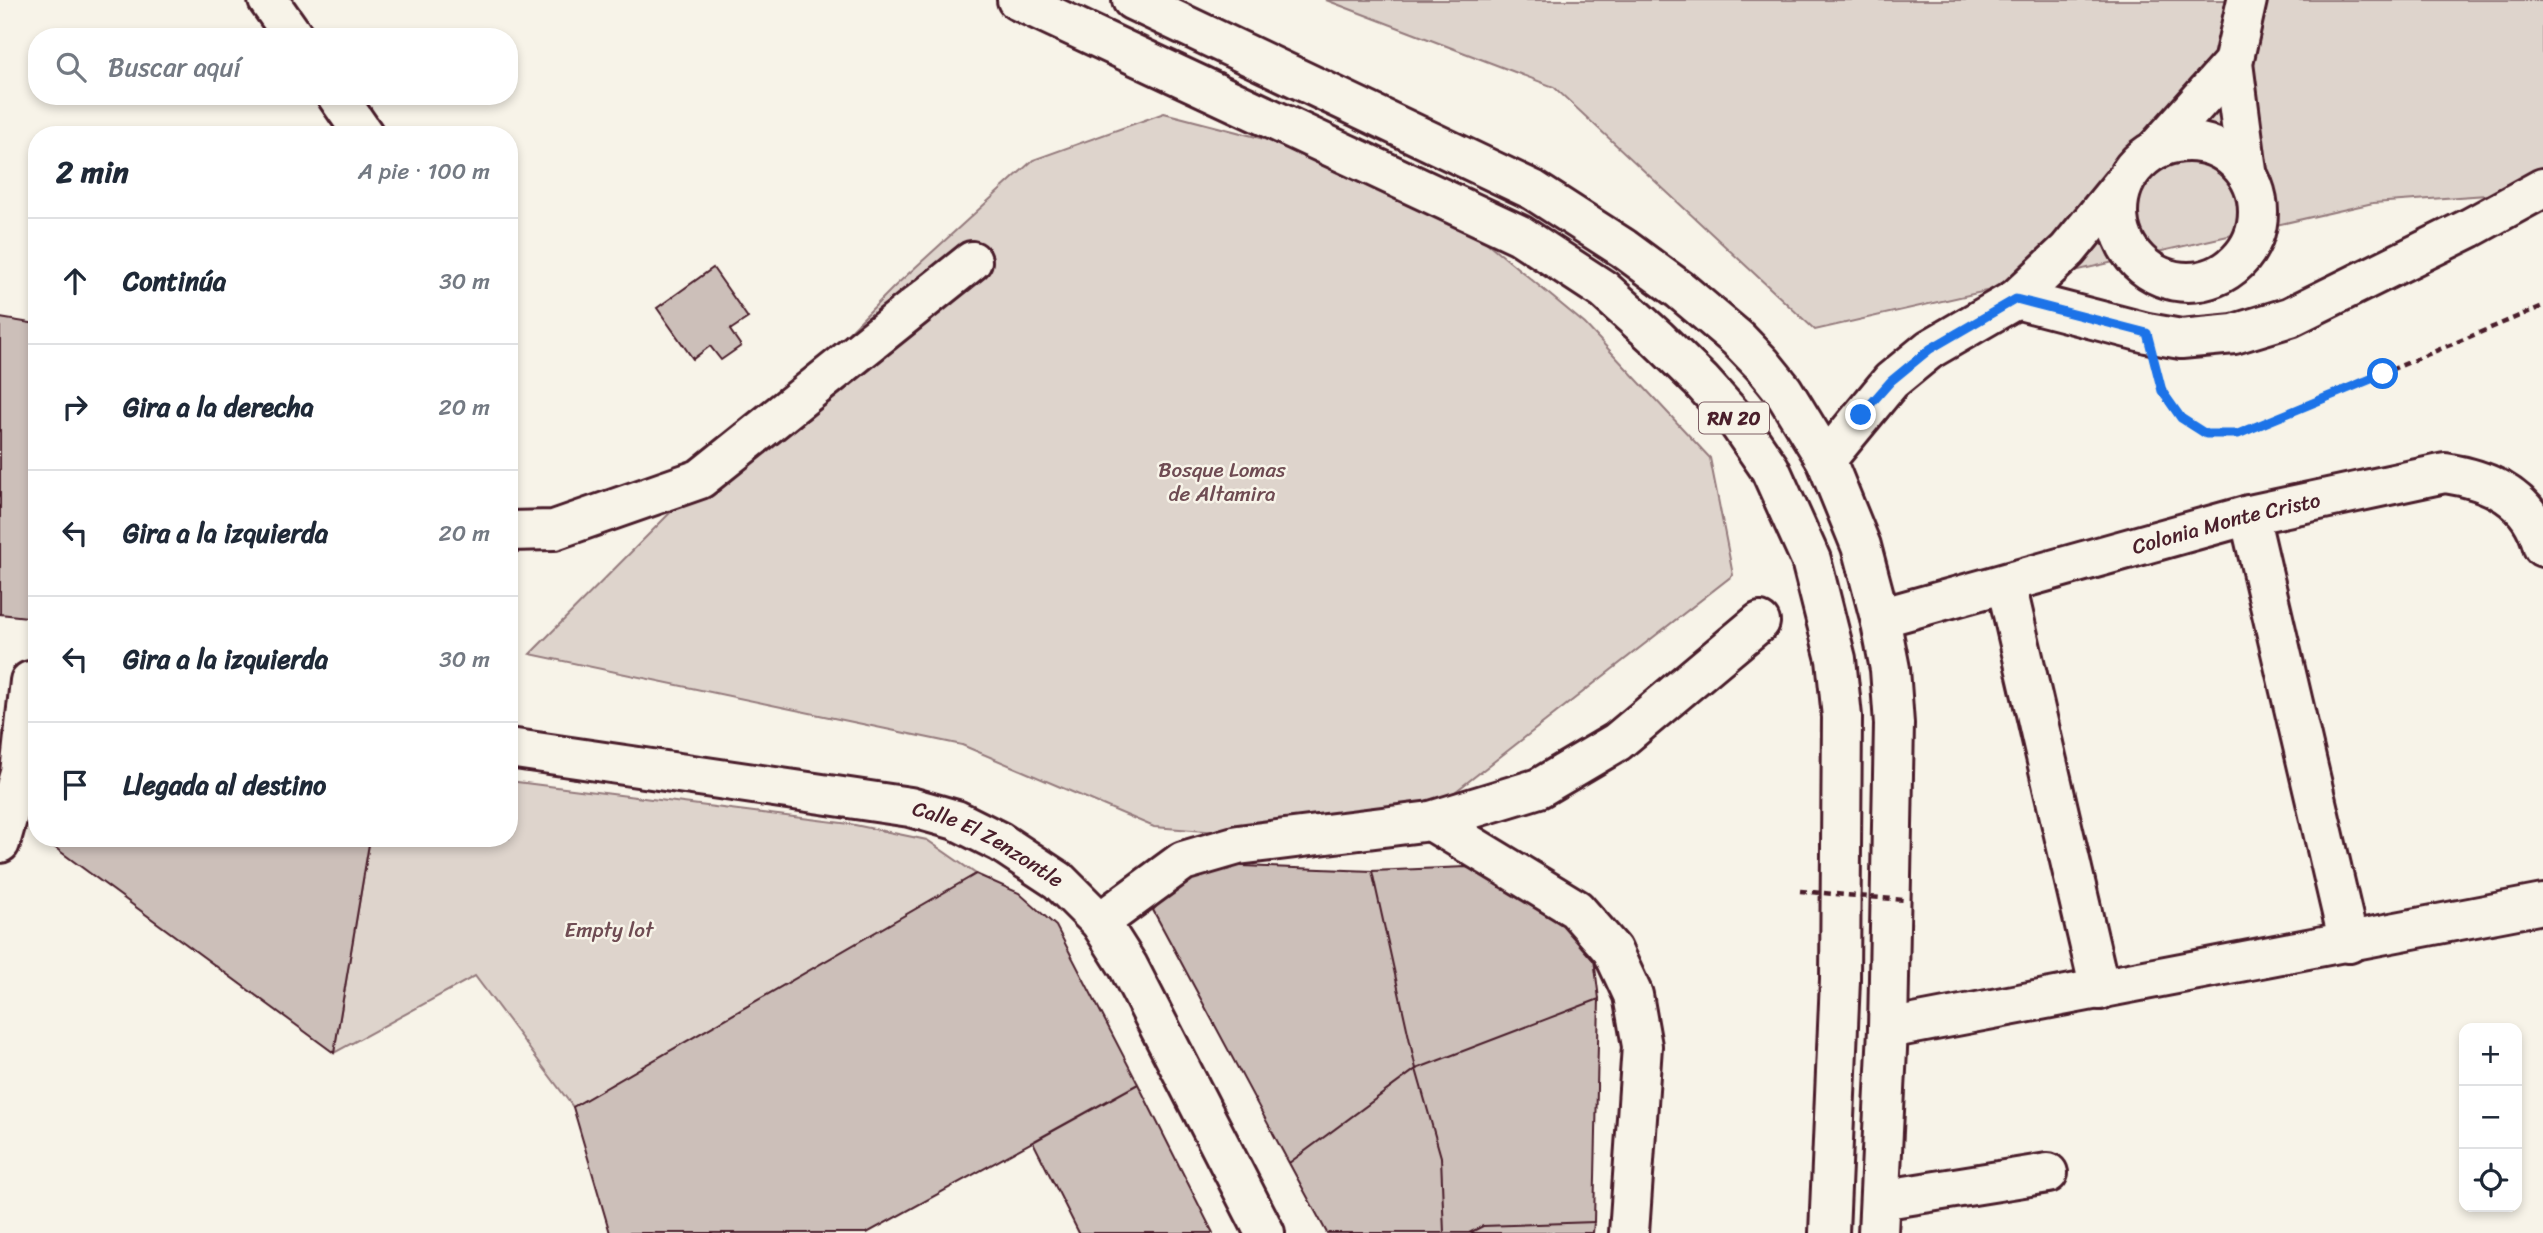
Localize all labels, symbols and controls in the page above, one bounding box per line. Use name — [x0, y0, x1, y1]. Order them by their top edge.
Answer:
search box — [28, 28, 518, 105]
text: Buscar aquí — [108, 44, 241, 90]
icon: search — [52, 48, 90, 86]
text: 2 min — [56, 145, 129, 199]
text: A pie · 100 m — [358, 151, 490, 192]
text: Continúa — [123, 258, 226, 304]
text: 30 m — [439, 261, 490, 302]
icon: ahead — [56, 262, 94, 300]
route start — [2367, 358, 2398, 389]
text: Gira a la derecha — [123, 384, 314, 430]
text: 20 m — [439, 387, 490, 428]
icon: right — [56, 388, 94, 426]
route end — [1845, 399, 1876, 430]
road number: RN 20 — [1699, 402, 1769, 434]
park label: Bosque Lomas de Altamira — [1158, 451, 1286, 513]
street label: Colonia Monte Cristo — [2127, 481, 2324, 566]
text: Gira a la izquierda — [123, 510, 328, 556]
text: 20 m — [439, 513, 490, 554]
icon: left — [56, 514, 94, 552]
text: Gira a la izquierda — [123, 636, 328, 682]
text: 30 m — [439, 639, 490, 680]
icon: left — [56, 640, 94, 678]
text: Llegada al destino — [123, 762, 326, 808]
icon: arrive — [56, 766, 94, 804]
street label: Calle El Zenzontle — [908, 790, 1072, 898]
park label: Empty lot — [565, 911, 655, 949]
map controls — [2459, 1023, 2522, 1212]
button: + — [2459, 1023, 2522, 1086]
button: − — [2459, 1086, 2522, 1149]
button: locate — [2459, 1149, 2522, 1212]

